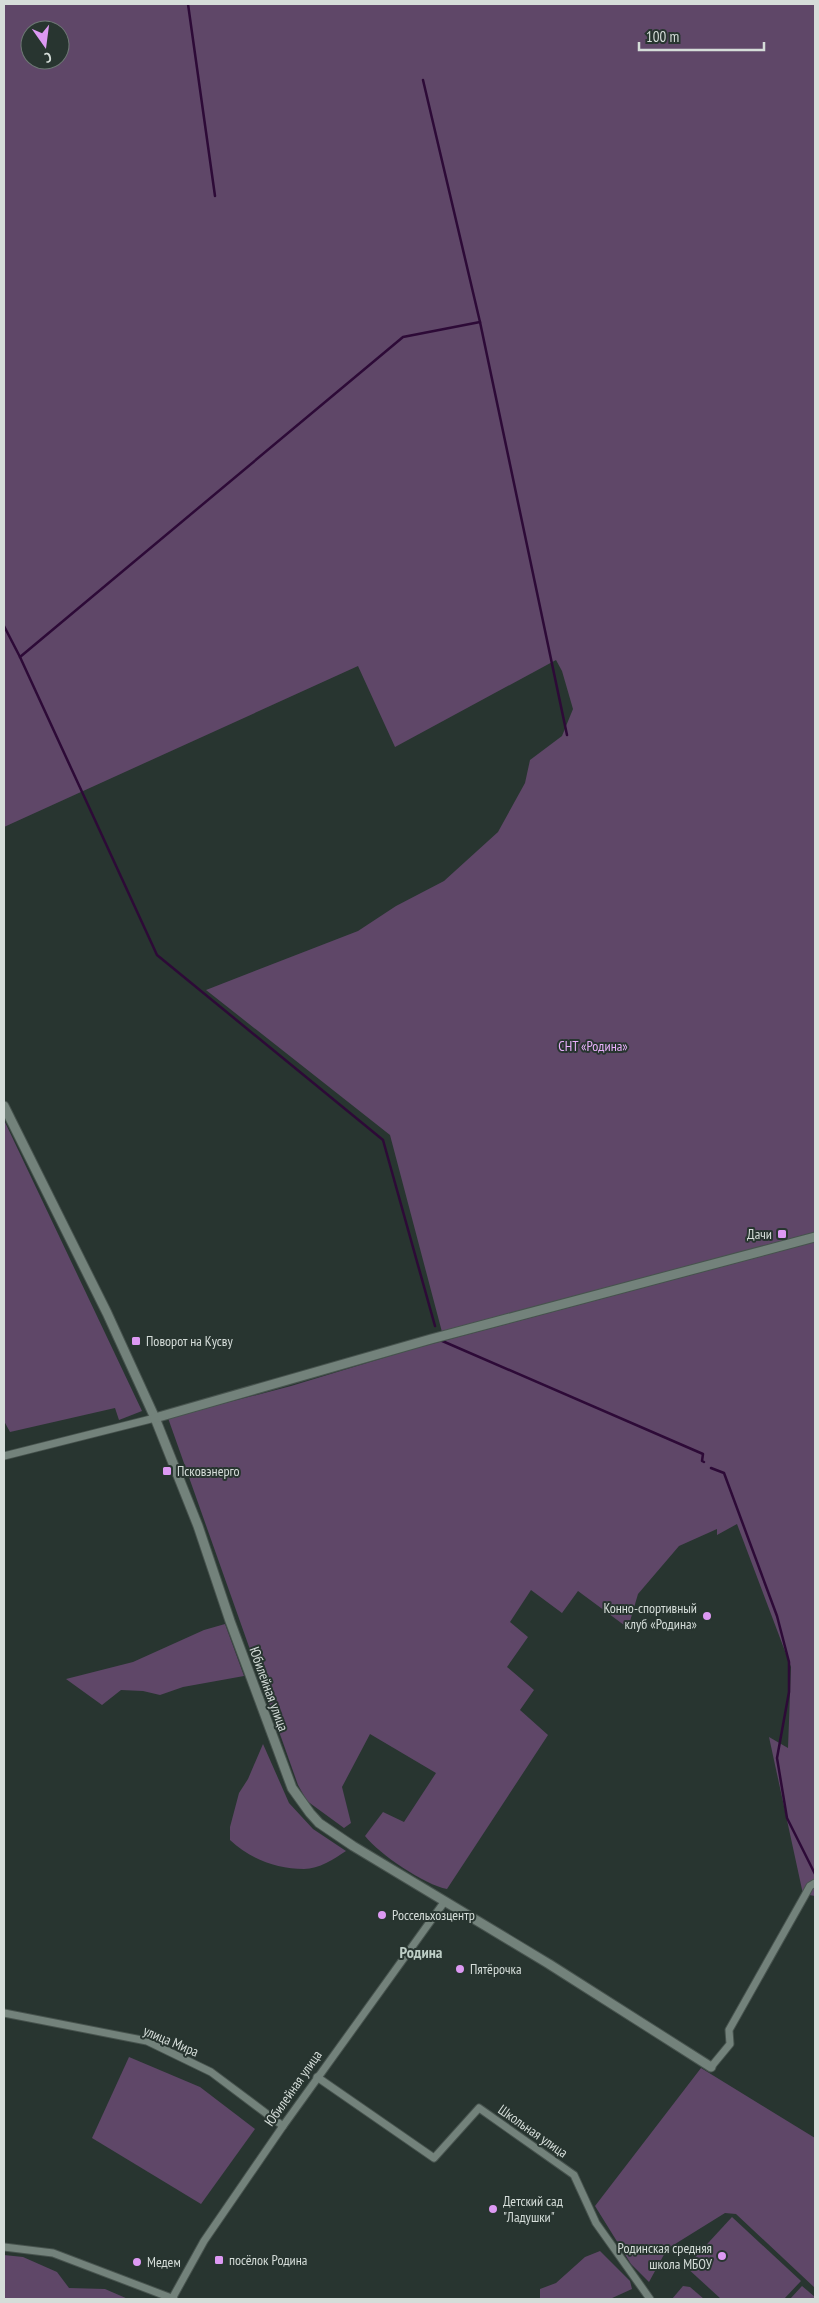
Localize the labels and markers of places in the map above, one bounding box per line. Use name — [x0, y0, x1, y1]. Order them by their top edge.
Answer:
place label: Дачи — [747, 1225, 772, 1243]
marker: Дачи — [776, 1228, 788, 1240]
place label: Поворот на Кусву — [146, 1332, 233, 1350]
marker: Поворот на Кусву — [130, 1335, 142, 1347]
place label: Псковэнерго — [177, 1462, 240, 1480]
marker: Псковэнерго — [161, 1465, 173, 1477]
place label: Конно-спортивный клуб «Родина» — [603, 1599, 697, 1633]
marker: Конно-спортивный клуб «Родина» — [701, 1610, 713, 1622]
place label: Россельхозцентр — [392, 1906, 475, 1924]
marker: Россельхозцентр — [376, 1909, 388, 1921]
place label: Пятёрочка — [470, 1960, 522, 1978]
marker: Пятёрочка — [454, 1963, 466, 1975]
place label: Детский сад "Ладушки" — [503, 2192, 563, 2226]
marker: Детский сад "Ладушки" — [487, 2203, 499, 2215]
place label: Родинская средняя школа МБОУ — [618, 2239, 713, 2273]
marker: Родинская средняя школа МБОУ — [716, 2250, 728, 2262]
place label: посёлок Родина — [229, 2251, 307, 2269]
place label: Медем — [147, 2253, 181, 2271]
marker: посёлок Родина — [213, 2254, 225, 2266]
marker: Медем — [131, 2256, 143, 2268]

